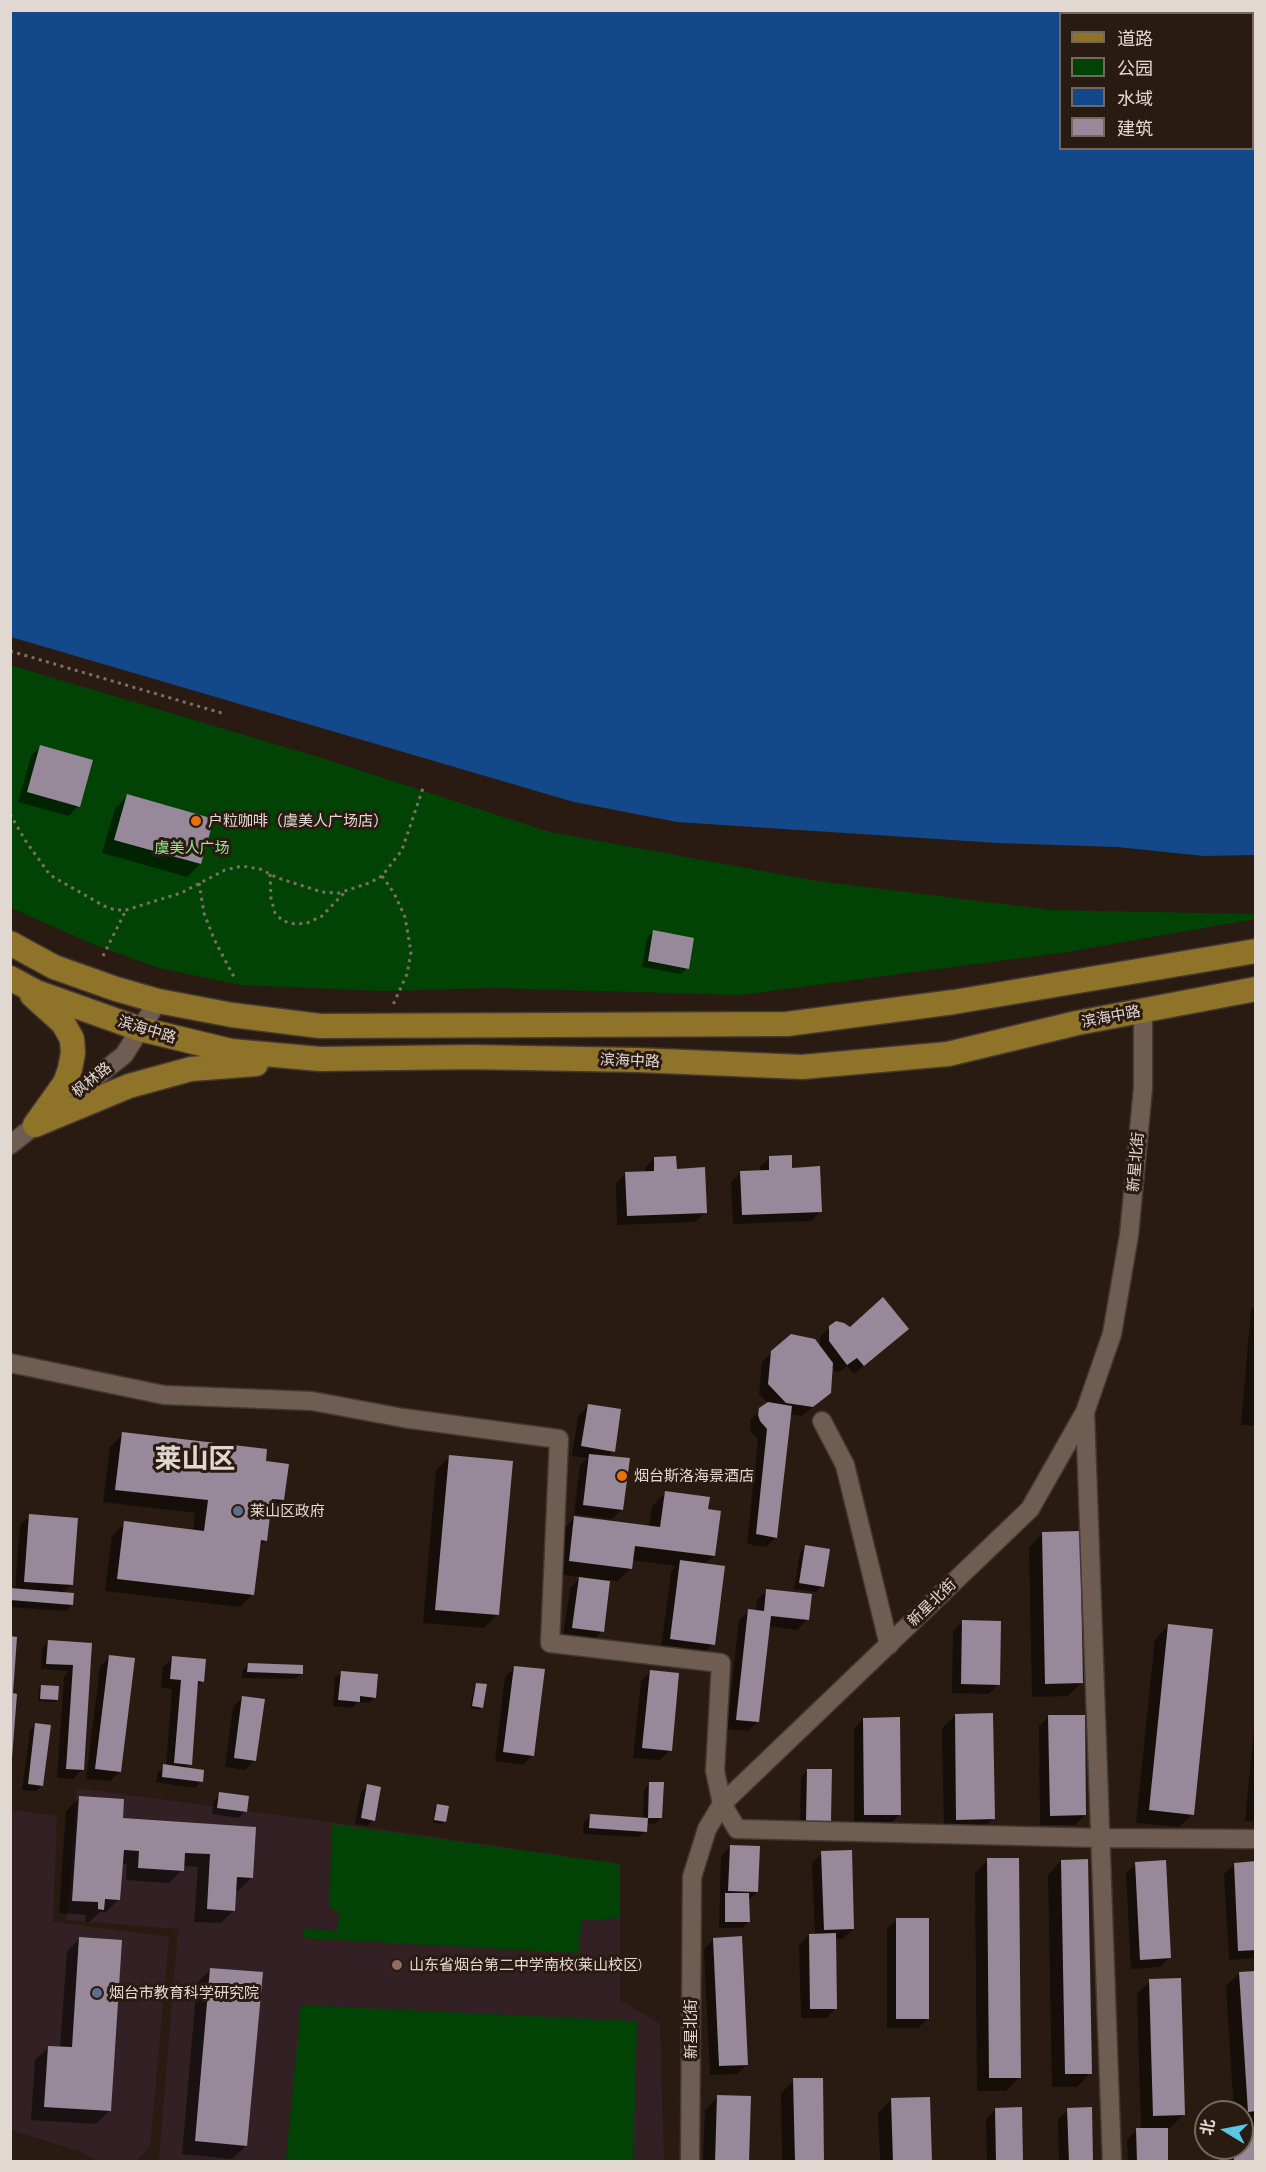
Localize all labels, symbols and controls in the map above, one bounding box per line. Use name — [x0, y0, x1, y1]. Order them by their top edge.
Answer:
legend — [1059, 12, 1254, 150]
text: 道路 — [1117, 28, 1153, 49]
text: 公园 — [1117, 58, 1153, 79]
text: 水域 — [1117, 88, 1153, 109]
text: 建筑 — [1117, 118, 1153, 139]
place label: 户粒咖啡（虞美人广场店） — [208, 812, 388, 830]
marker: 户粒咖啡（虞美人广场店） — [189, 814, 203, 828]
park label: 虞美人广场 — [155, 839, 229, 857]
street label: 滨海中路 — [1080, 1002, 1142, 1032]
street label: 滨海中路 — [116, 1013, 178, 1047]
street label: 滨海中路 — [600, 1051, 660, 1071]
street label: 枫林路 — [69, 1059, 115, 1101]
street label: 新星北街 — [1124, 1131, 1148, 1193]
district label: 莱山区 — [155, 1444, 235, 1476]
place label: 烟台斯洛海景酒店 — [634, 1467, 754, 1485]
marker: 烟台斯洛海景酒店 — [615, 1469, 629, 1483]
place label: 莱山区政府 — [250, 1502, 325, 1520]
marker: 莱山区政府 — [231, 1504, 245, 1518]
street label: 新星北街 — [904, 1576, 960, 1630]
place label: 山东省烟台第二中学南校(莱山校区) — [409, 1956, 642, 1974]
marker: 山东省烟台第二中学南校(莱山校区) — [390, 1958, 404, 1972]
place label: 烟台市教育科学研究院 — [109, 1984, 259, 2002]
marker: 烟台市教育科学研究院 — [90, 1986, 104, 2000]
street label: 新星北街 — [682, 1999, 700, 2059]
north arrow — [1194, 2100, 1254, 2160]
text: 北 — [1197, 2118, 1218, 2137]

